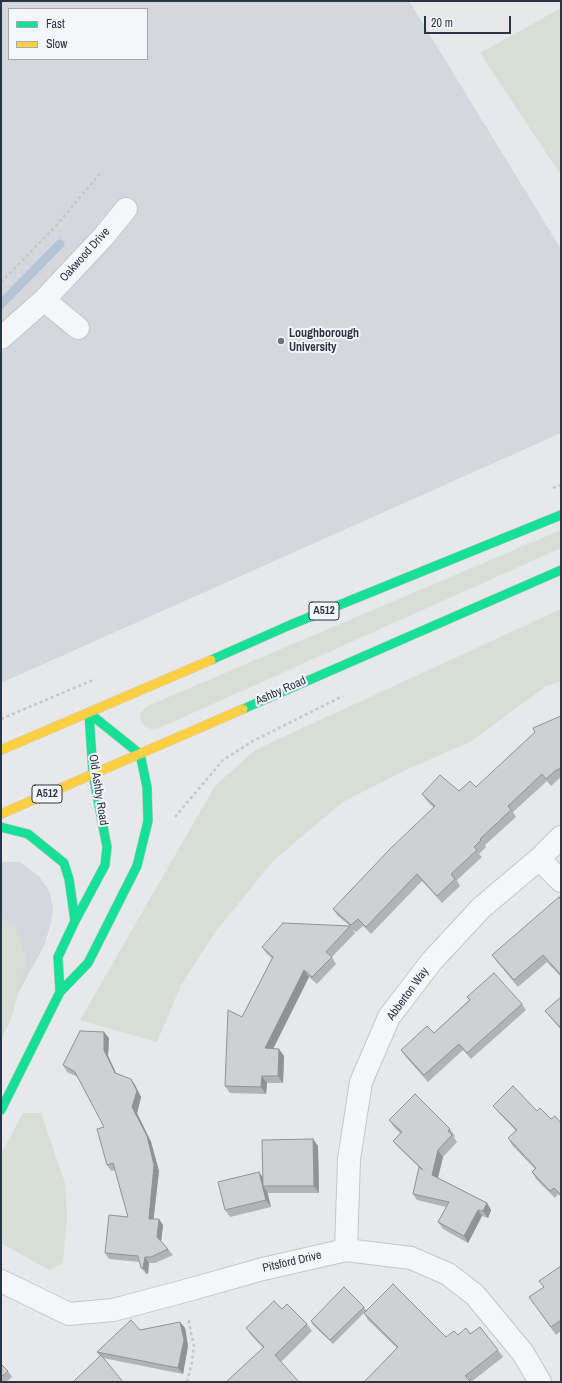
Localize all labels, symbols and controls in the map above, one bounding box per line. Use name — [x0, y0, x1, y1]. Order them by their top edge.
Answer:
legend — [8, 8, 148, 60]
scale bar — [426, 8, 513, 34]
text: 20 m — [431, 15, 453, 31]
text: Fast — [46, 16, 65, 32]
text: Slow — [46, 36, 67, 52]
street label: Oakwood Drive — [57, 225, 113, 285]
place label: Loughborough University — [289, 327, 359, 355]
marker: Loughborough University — [276, 336, 286, 346]
road number: A512 — [309, 602, 339, 620]
street label: Ashby Road — [254, 674, 308, 708]
street label: Old Ashby Road — [85, 753, 111, 827]
road number: A512 — [32, 785, 62, 803]
street label: Abberton Way — [384, 965, 432, 1023]
street label: Pitsford Drive — [261, 1248, 323, 1276]

